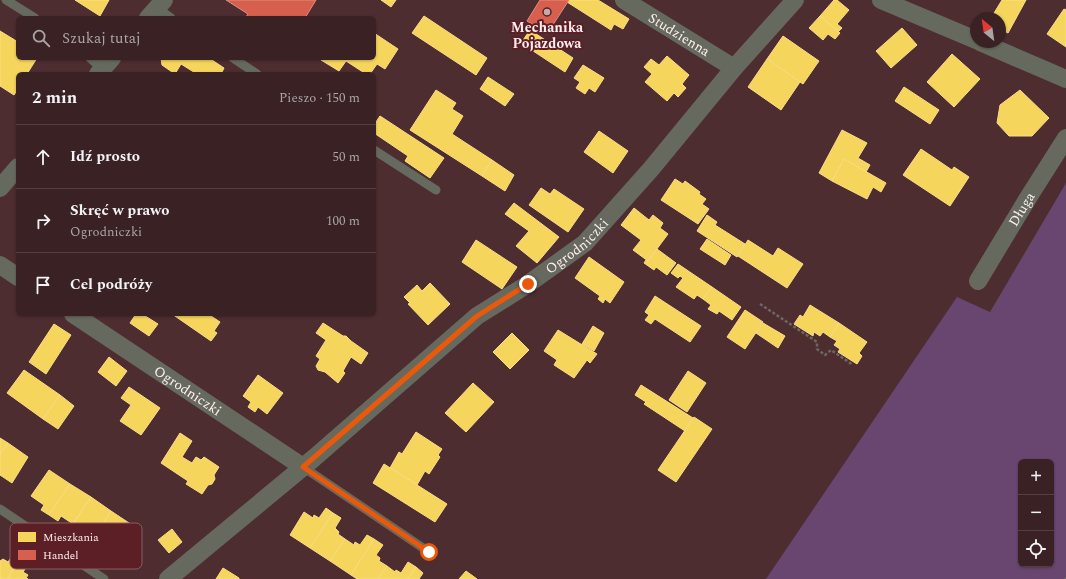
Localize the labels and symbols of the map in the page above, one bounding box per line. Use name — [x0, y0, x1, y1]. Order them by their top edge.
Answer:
marker: Mechanika Pojazdowa — [542, 7, 552, 17]
street label: Studzienna — [644, 7, 714, 61]
north arrow — [970, 12, 1006, 48]
place label: Mechanika Pojazdowa — [511, 17, 584, 54]
street label: Długa — [1003, 187, 1040, 230]
street label: Ogrodniczki — [541, 213, 613, 279]
route end — [519, 275, 537, 293]
street label: Ogrodniczki — [150, 360, 226, 421]
legend — [10, 523, 142, 569]
text: Mieszkania — [43, 529, 99, 546]
route start — [420, 543, 438, 561]
text: Handel — [43, 547, 78, 564]

